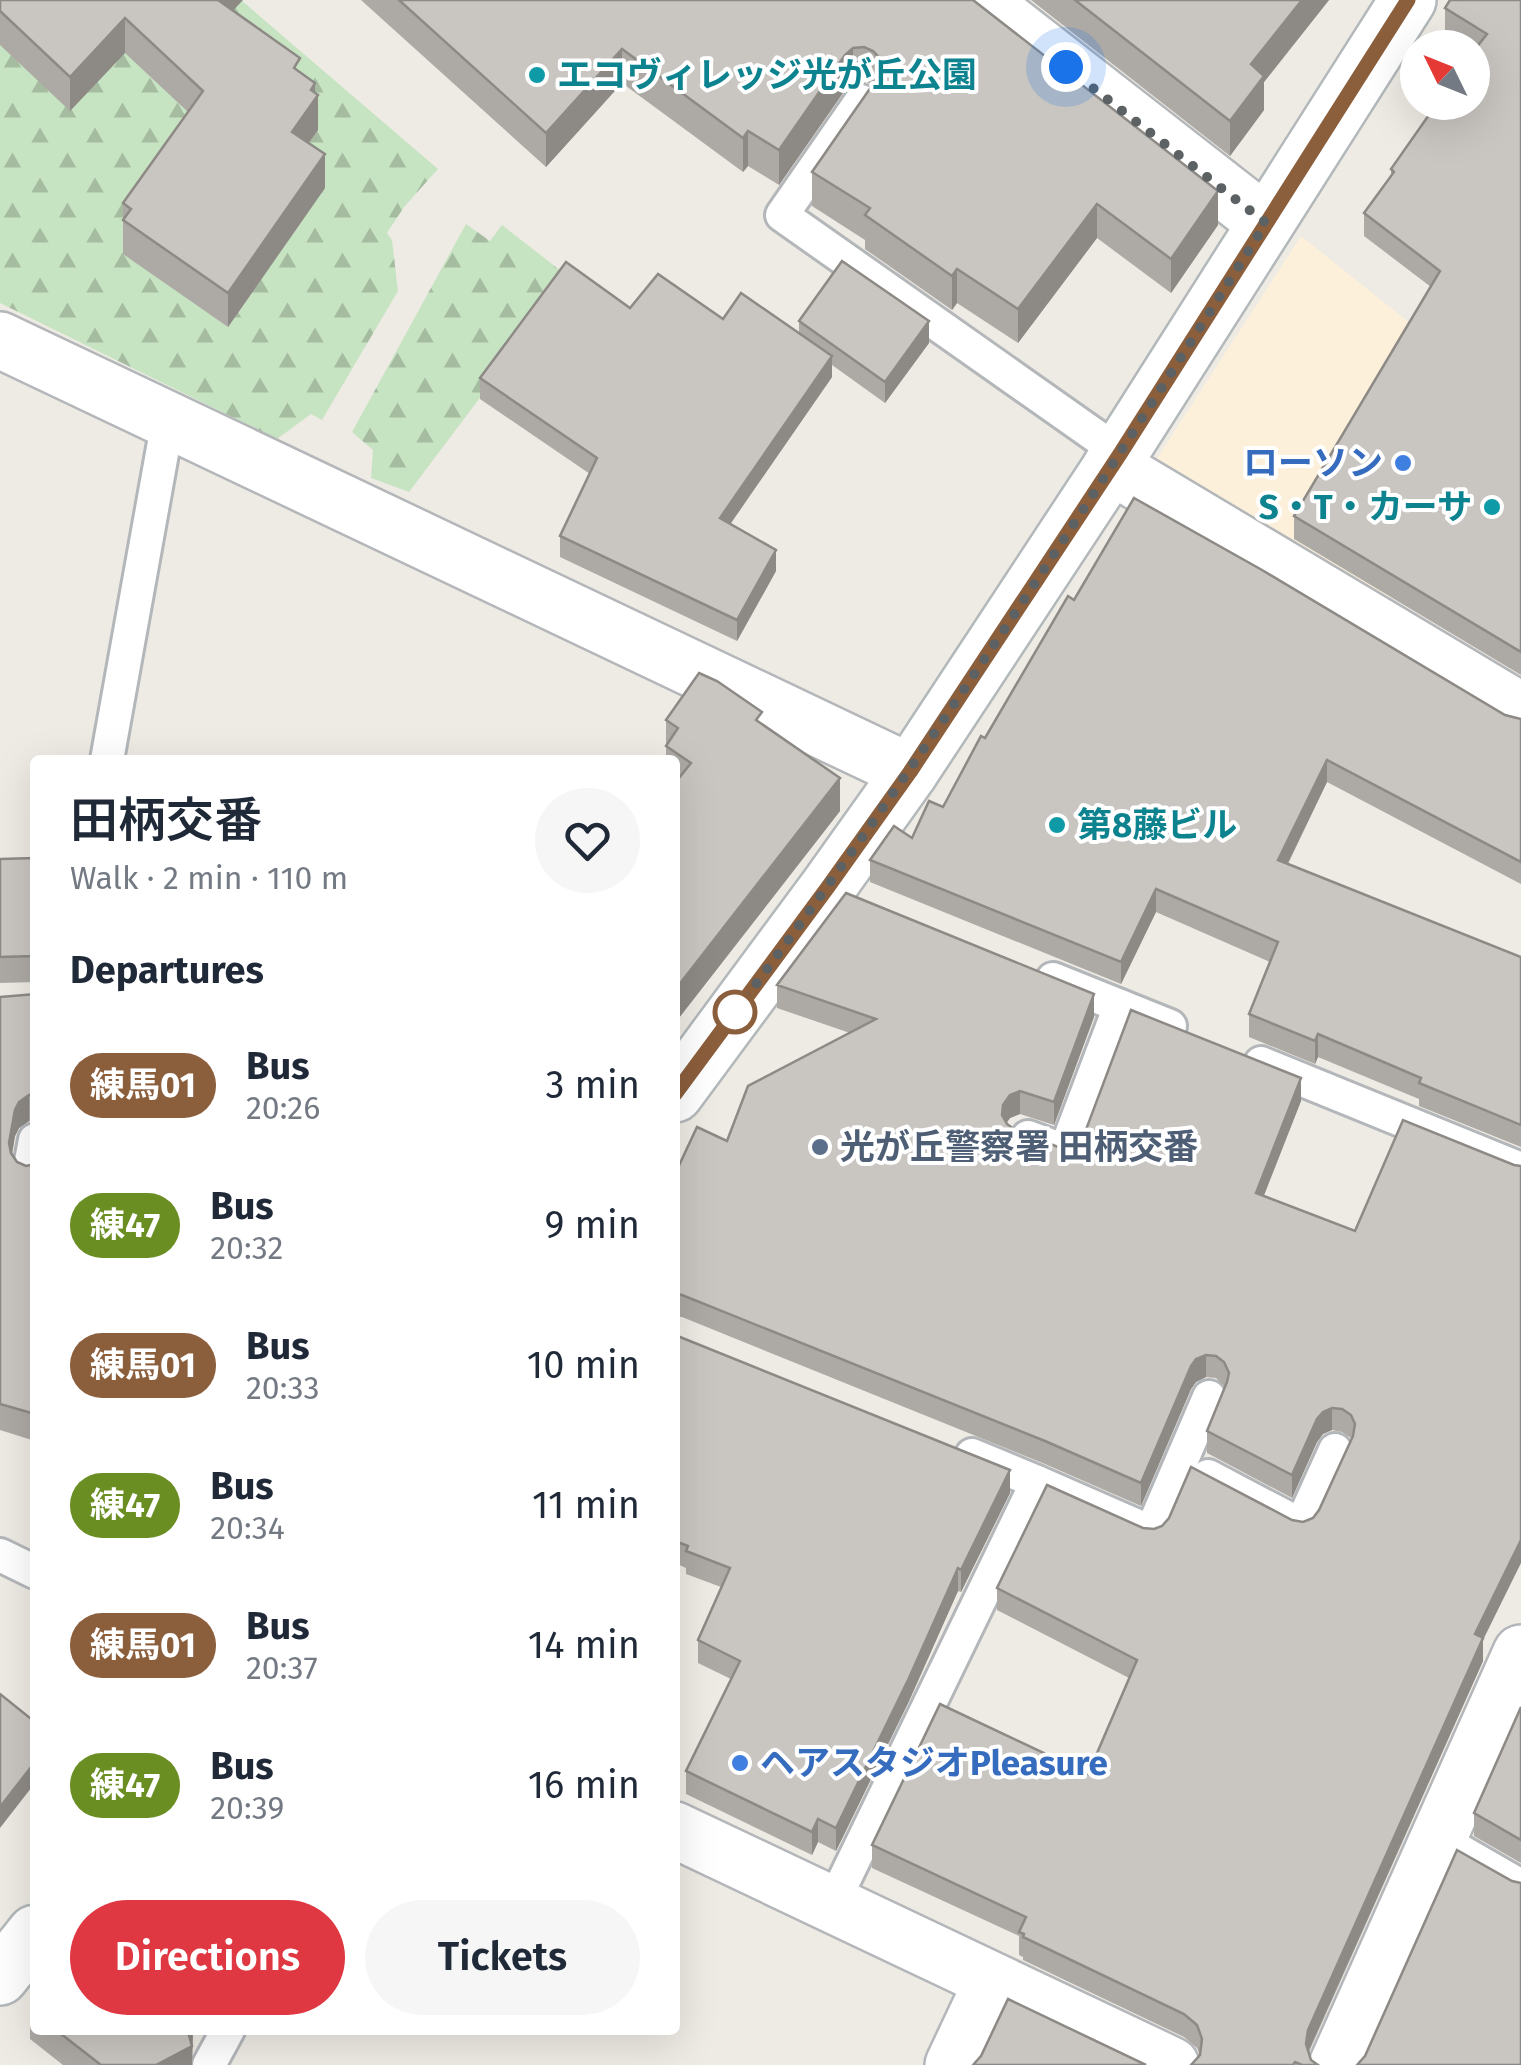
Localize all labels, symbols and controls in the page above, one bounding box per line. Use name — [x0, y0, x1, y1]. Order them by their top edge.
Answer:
north arrow — [1400, 30, 1490, 120]
map controls — [1400, 30, 1490, 120]
your location — [1041, 42, 1091, 92]
place label: エコヴィレッジ光が丘公園 — [557, 54, 977, 96]
marker: エコヴィレッジ光が丘公園 — [526, 64, 548, 86]
place label: ローソン — [1243, 442, 1383, 484]
marker: ローソン — [1392, 452, 1414, 474]
place label: S・T・カーサ — [1259, 486, 1472, 528]
marker: S・T・カーサ — [1481, 496, 1503, 518]
button: heart — [535, 788, 640, 893]
text: 田柄交番 — [70, 792, 262, 850]
place label: 第8藤ビル — [1077, 804, 1237, 846]
marker: 第8藤ビル — [1046, 814, 1068, 836]
text: Walk · 2 min · 110 m — [70, 859, 348, 897]
text: Departures — [70, 947, 264, 993]
unlabelled marker — [714, 991, 756, 1033]
text: Bus — [246, 1043, 310, 1089]
text: 3 min — [545, 1062, 640, 1108]
text: 練馬01 — [90, 1064, 196, 1106]
text: 20:26 — [246, 1089, 320, 1127]
place label: 光が丘警察署 田柄交番 — [840, 1126, 1198, 1168]
marker: 光が丘警察署 田柄交番 — [809, 1136, 831, 1158]
text: Bus — [210, 1183, 274, 1229]
text: 9 min — [544, 1202, 640, 1248]
text: 練47 — [90, 1204, 160, 1246]
text: 20:32 — [210, 1229, 283, 1267]
text: Bus — [246, 1323, 310, 1369]
text: 10 min — [527, 1342, 640, 1388]
text: 練馬01 — [90, 1344, 196, 1386]
text: 20:33 — [246, 1369, 320, 1407]
text: Bus — [210, 1463, 274, 1509]
text: 11 min — [532, 1482, 640, 1528]
text: 練47 — [90, 1484, 160, 1526]
text: 20:34 — [210, 1509, 285, 1547]
text: Bus — [246, 1603, 310, 1649]
text: 14 min — [528, 1622, 640, 1668]
text: 練馬01 — [90, 1624, 196, 1666]
text: 20:37 — [246, 1649, 318, 1687]
place label: ヘアスタジオPleasure — [760, 1742, 1108, 1784]
text: Bus — [210, 1743, 274, 1789]
marker: ヘアスタジオPleasure — [729, 1752, 751, 1774]
text: 16 min — [528, 1762, 640, 1808]
text: 練47 — [90, 1764, 160, 1806]
text: 20:39 — [210, 1789, 284, 1827]
button: Directions — [70, 1900, 345, 2015]
button: Tickets — [365, 1900, 640, 2015]

